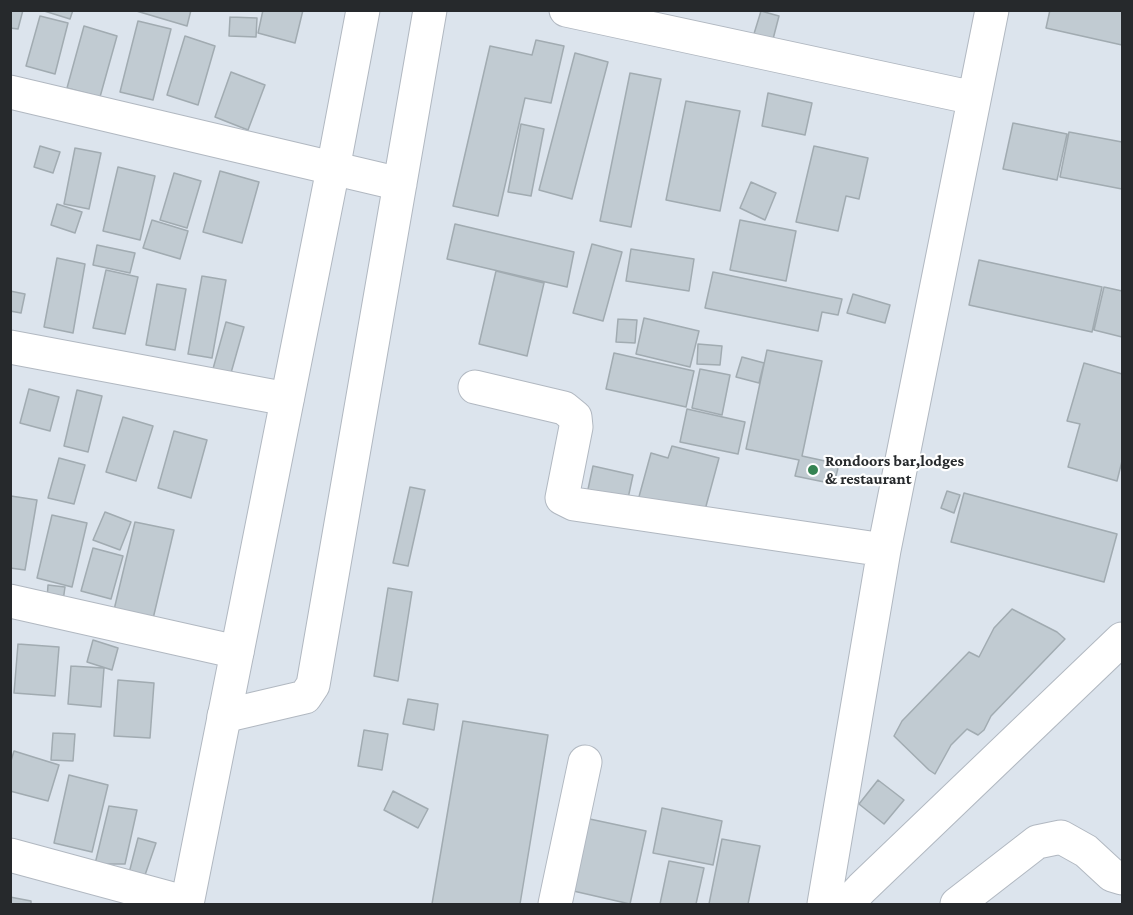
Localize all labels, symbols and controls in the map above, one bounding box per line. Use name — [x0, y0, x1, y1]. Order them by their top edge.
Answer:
place label: Rondoors bar,lodges & restaurant — [825, 451, 964, 489]
marker: Rondoors bar,lodges & restaurant — [806, 463, 820, 477]

